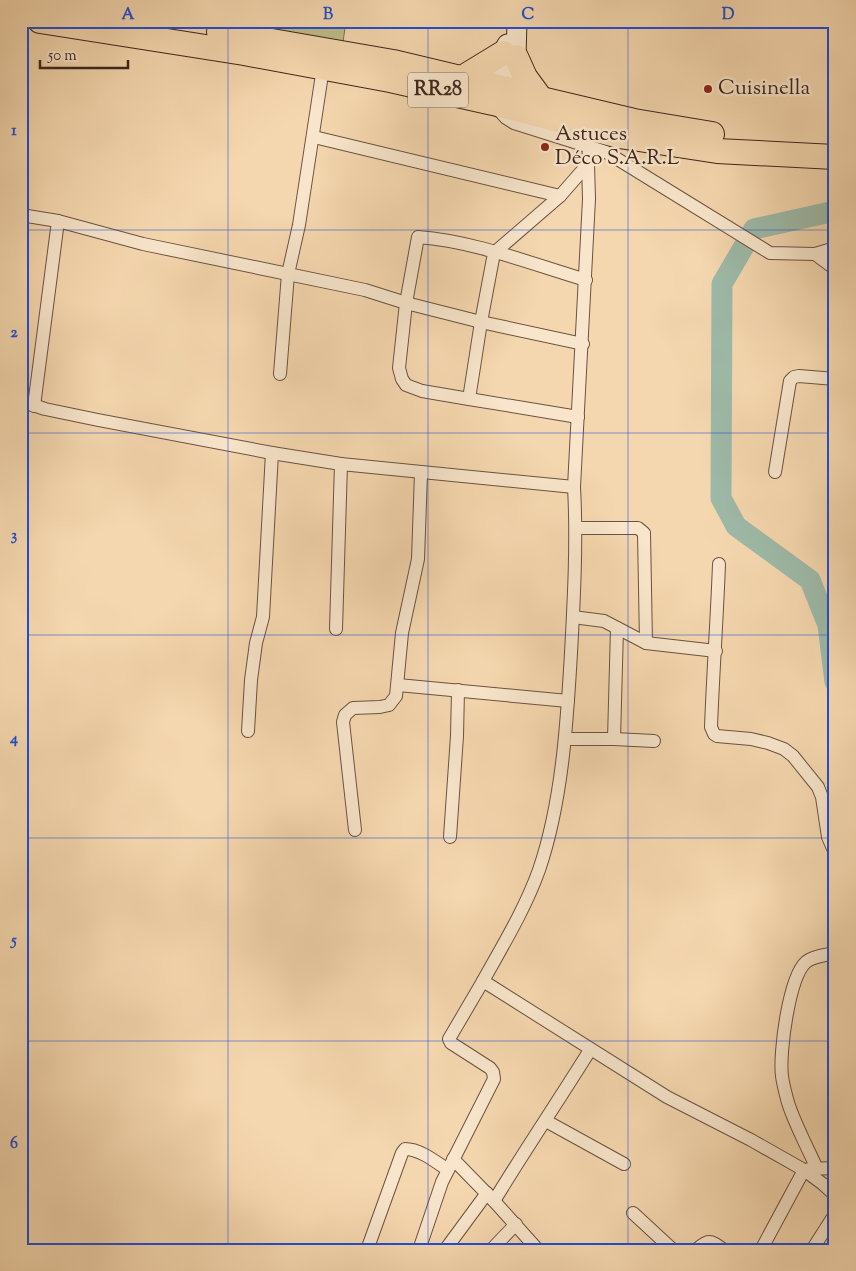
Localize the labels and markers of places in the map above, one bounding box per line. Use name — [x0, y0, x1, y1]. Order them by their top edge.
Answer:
place label: Cuisinella — [718, 74, 811, 104]
marker: Cuisinella — [702, 83, 714, 95]
place label: Astuces Déco S.A.R.L — [555, 120, 680, 174]
marker: Astuces Déco S.A.R.L — [539, 141, 551, 153]

